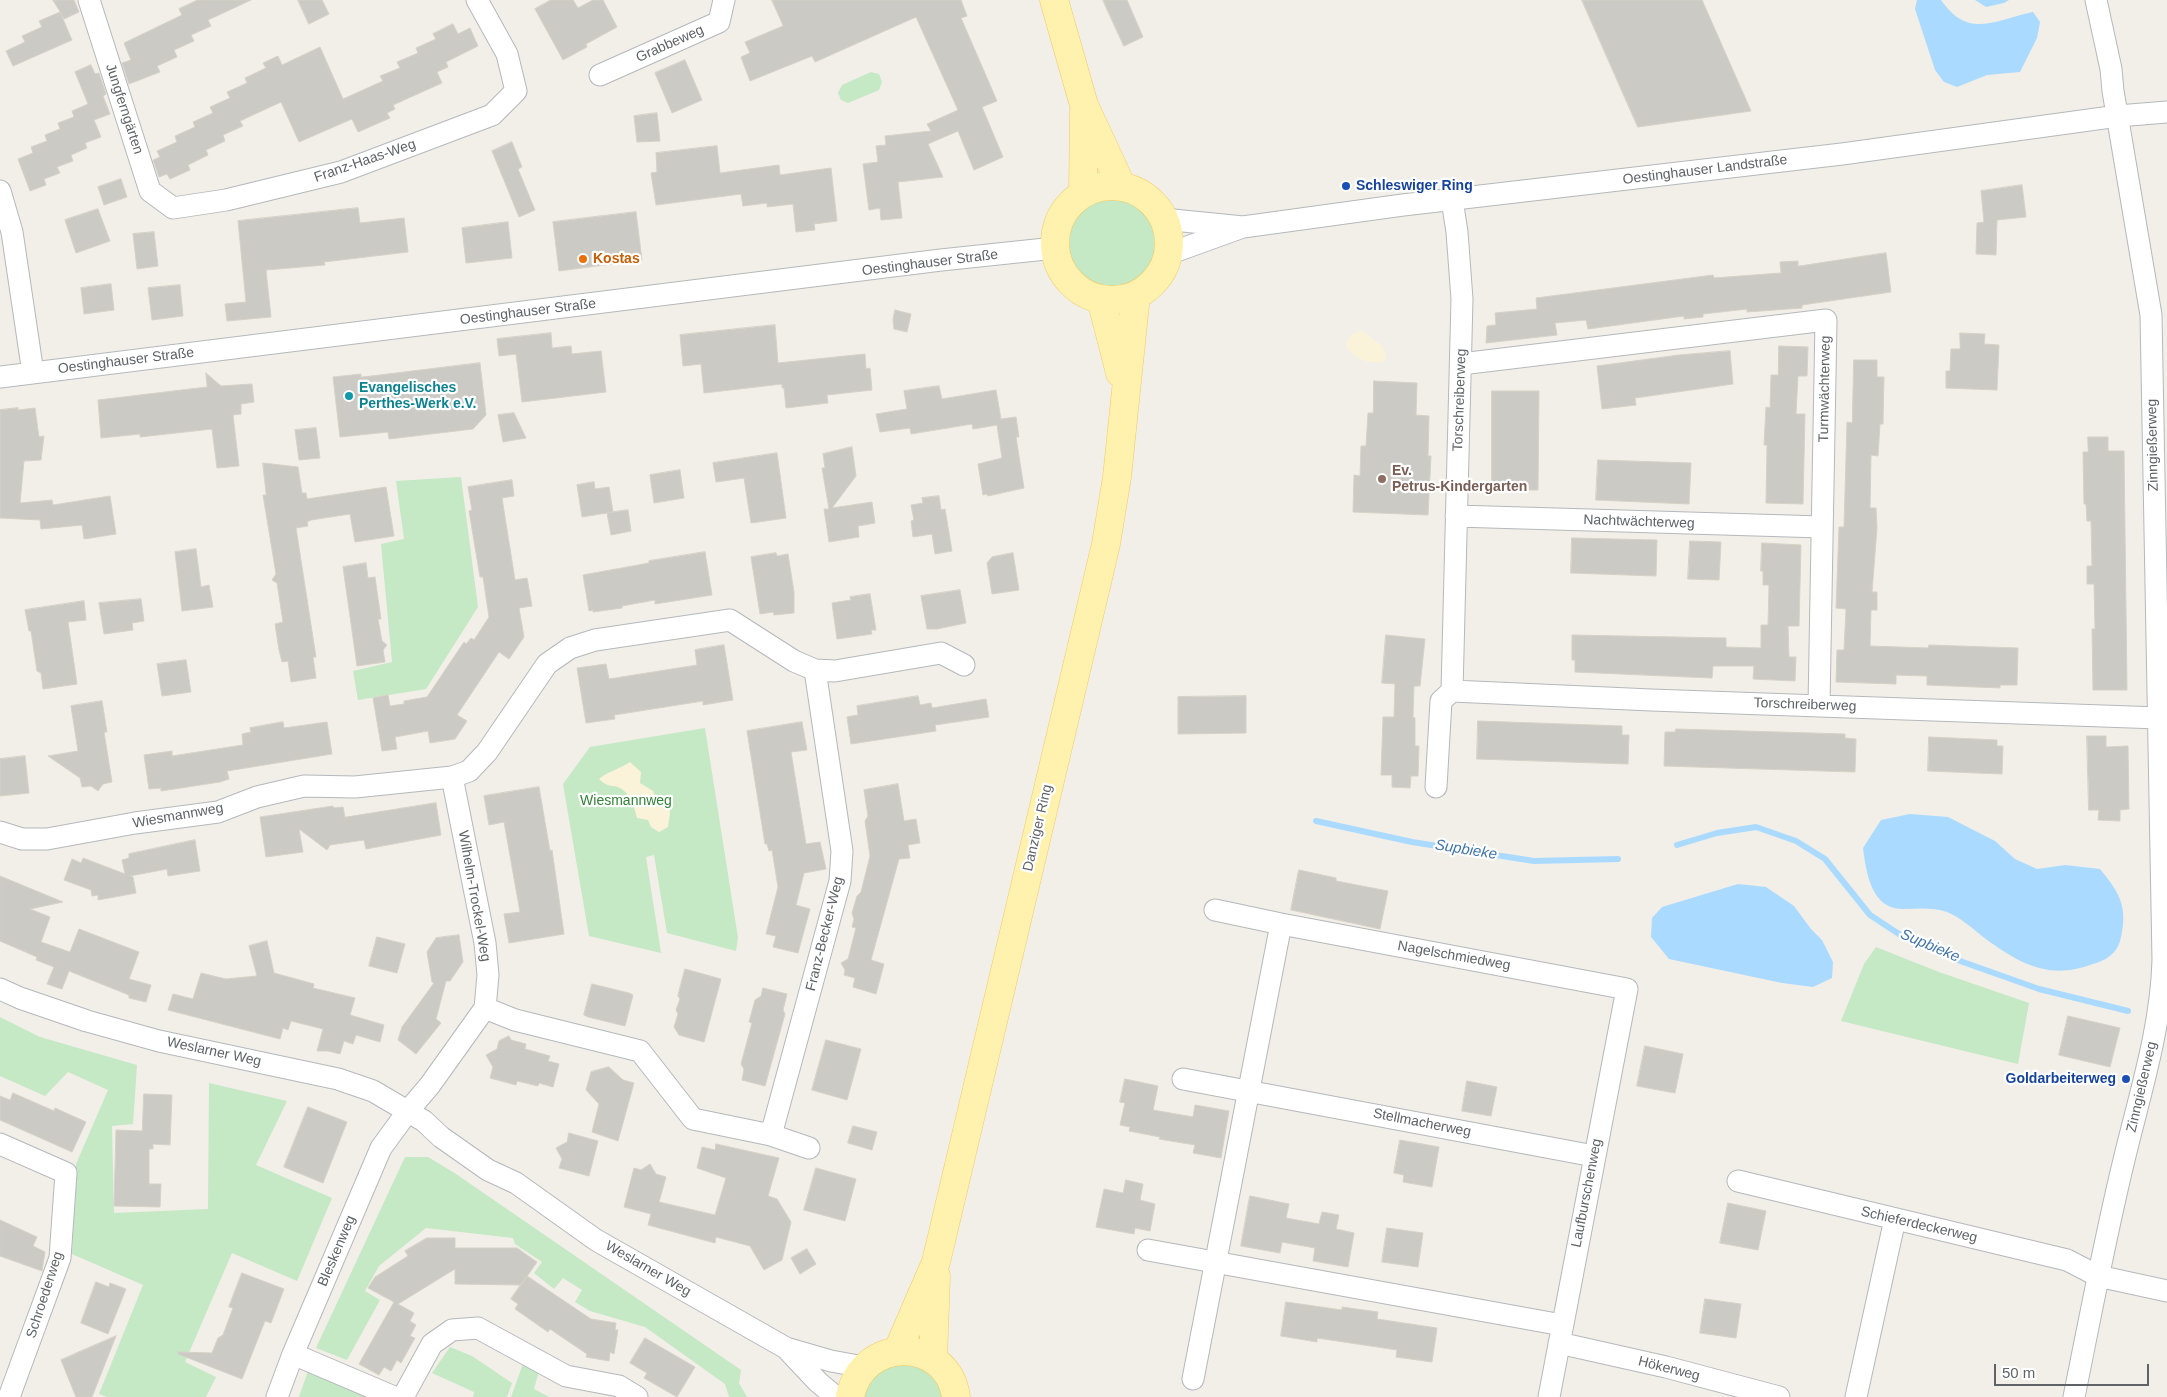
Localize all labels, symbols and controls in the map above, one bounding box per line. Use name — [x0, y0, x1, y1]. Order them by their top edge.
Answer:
street label: Grabbeweg — [634, 22, 706, 66]
street label: Jungferngärten — [101, 62, 147, 156]
street label: Franz-Haas-Weg — [312, 136, 418, 186]
street label: Oestinghauser Landstraße — [1622, 152, 1788, 188]
place label: Schleswiger Ring — [1356, 178, 1473, 194]
marker: Schleswiger Ring — [1340, 180, 1352, 192]
street label: Oestinghauser Straße — [861, 246, 999, 280]
place label: Kostas — [593, 251, 640, 267]
marker: Kostas — [577, 253, 589, 265]
street label: Oestinghauser Straße — [459, 295, 597, 329]
street label: Turmwächterweg — [1816, 335, 1834, 443]
street label: Oestinghauser Straße — [57, 344, 195, 378]
street label: Torschreiberweg — [1450, 348, 1470, 452]
place label: Evangelisches Perthes-Werk e.V. — [359, 380, 477, 412]
marker: Evangelisches Perthes-Werk e.V. — [343, 390, 355, 402]
street label: Zinngießerweg — [2144, 399, 2162, 491]
place label: Ev. Petrus-Kindergarten — [1392, 463, 1527, 496]
marker: Ev. Petrus-Kindergarten — [1376, 473, 1388, 485]
street label: Nachtwächterweg — [1583, 512, 1695, 532]
street label: Torschreiberweg — [1753, 695, 1857, 715]
street label: Danziger Ring — [1020, 783, 1056, 873]
park label: Wiesmannweg — [580, 793, 672, 809]
street label: Wiesmannweg — [131, 800, 225, 832]
street label: Wilhelm-Trockel-Weg — [454, 829, 494, 963]
water label: Supbieke — [1434, 836, 1498, 864]
street label: Franz-Becker-Weg — [803, 875, 847, 993]
water label: Supbieke — [1898, 925, 1962, 967]
street label: Nagelschmiedweg — [1396, 938, 1512, 974]
street label: Weslarner Weg — [165, 1034, 263, 1070]
street label: Zinngießerweg — [2123, 1040, 2161, 1134]
place label: Goldarbeiterweg — [2006, 1071, 2116, 1087]
marker: Goldarbeiterweg — [2120, 1073, 2132, 1085]
street label: Stellmacherweg — [1372, 1105, 1472, 1141]
street label: Laufburschenweg — [1568, 1137, 1606, 1249]
street label: Schieferdeckerweg — [1859, 1203, 1979, 1247]
street label: Bleskenweg — [315, 1213, 359, 1289]
street label: Weslarner Weg — [602, 1238, 694, 1300]
street label: Schroederweg — [23, 1249, 67, 1341]
street label: Hökerweg — [1636, 1353, 1702, 1385]
scale bar — [1997, 1354, 2152, 1386]
text: 50 m — [2002, 1364, 2035, 1381]

